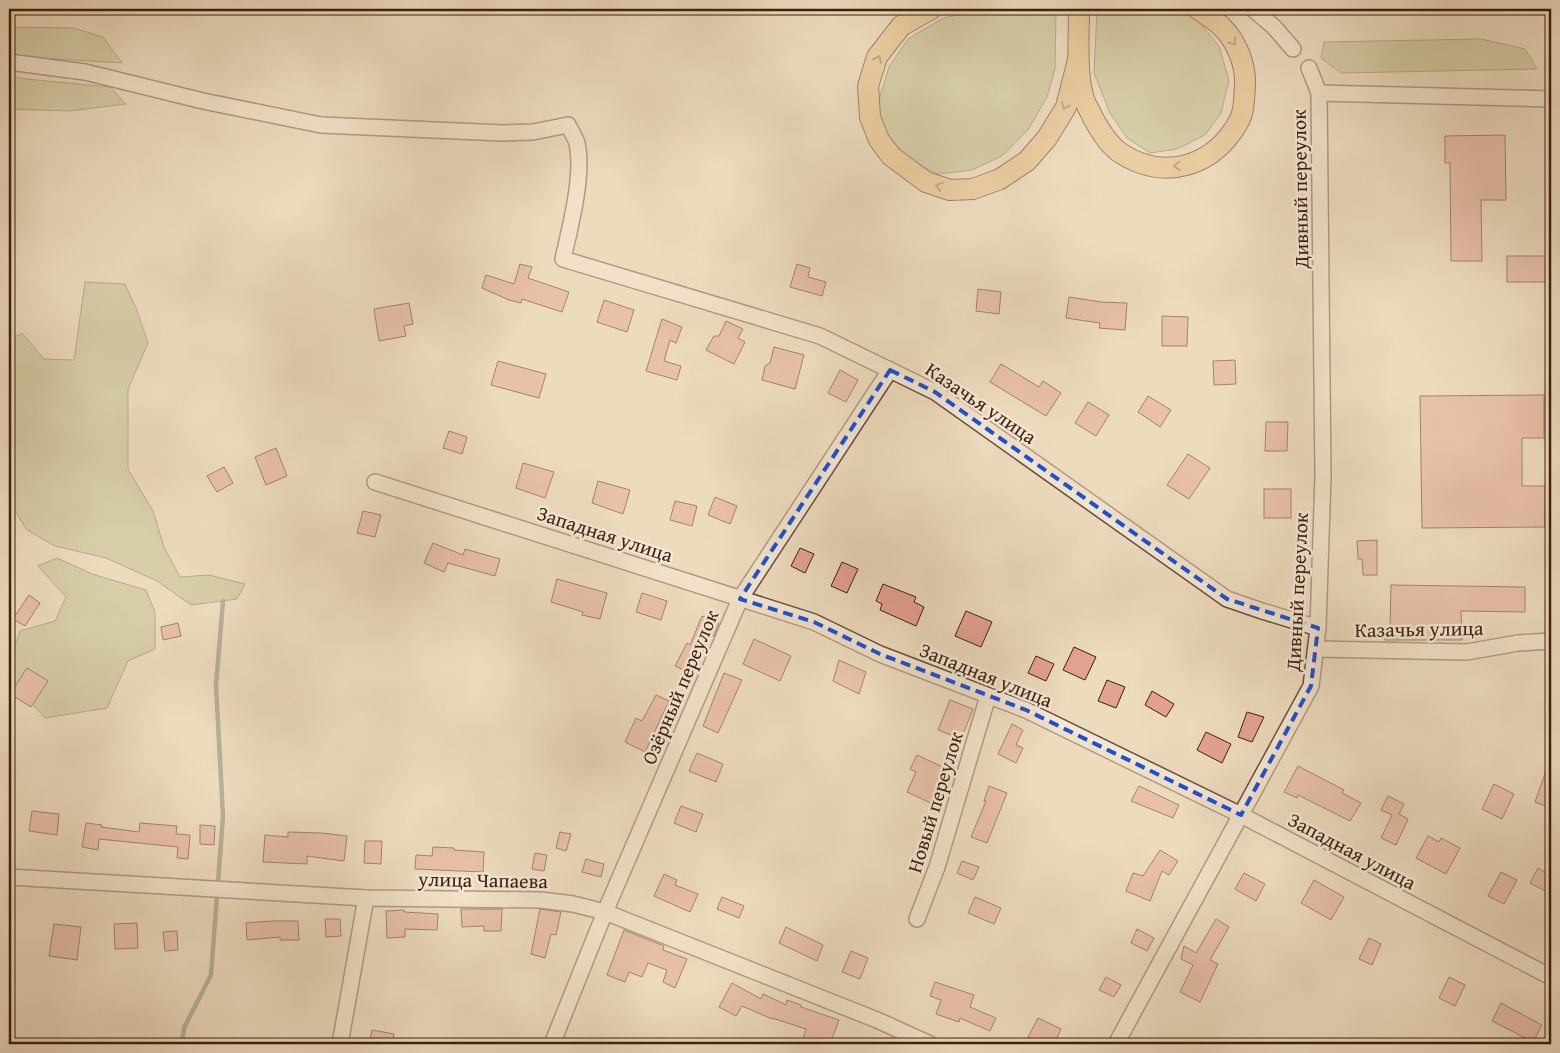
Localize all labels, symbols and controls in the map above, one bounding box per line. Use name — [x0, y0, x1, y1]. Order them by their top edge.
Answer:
one-way arrow — [1227, 36, 1236, 46]
one-way arrow — [871, 55, 882, 64]
one-way arrow — [1061, 101, 1071, 110]
street label: Дивный переулок — [1284, 109, 1315, 270]
one-way arrow — [1173, 161, 1181, 172]
one-way arrow — [936, 182, 944, 192]
street label: Казачья улица — [920, 355, 1043, 451]
street label: Западная улица — [534, 498, 677, 569]
street label: Дивный переулок — [1278, 511, 1315, 673]
street label: Озёрный переулок — [634, 604, 725, 769]
street label: Казачья улица — [1354, 613, 1484, 644]
street label: Западная улица — [915, 635, 1058, 715]
street label: Новый переулок — [899, 727, 970, 876]
street label: Западная улица — [1283, 805, 1422, 897]
street label: улица Чапаева — [417, 864, 549, 895]

